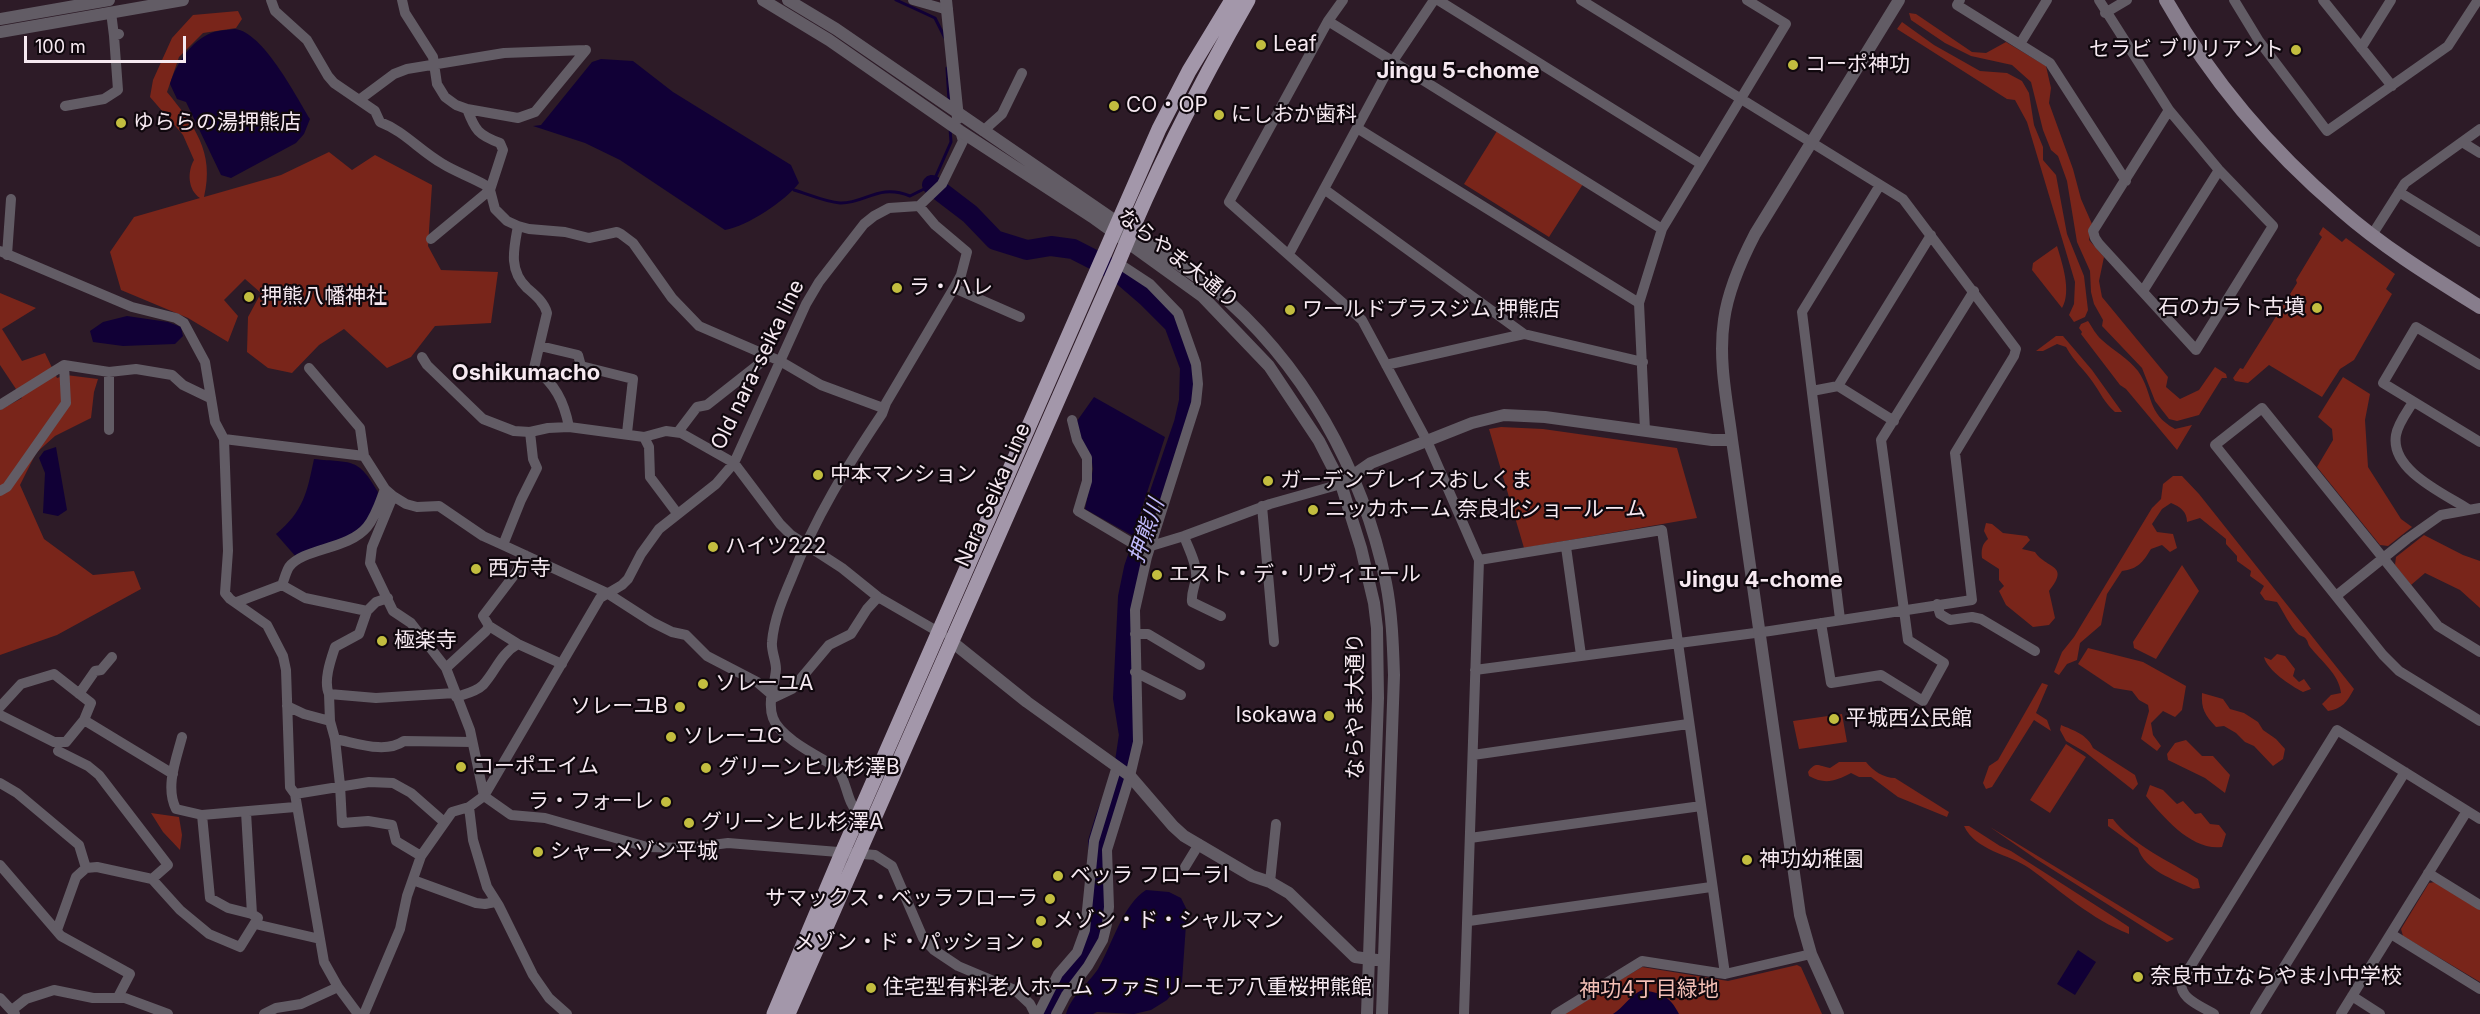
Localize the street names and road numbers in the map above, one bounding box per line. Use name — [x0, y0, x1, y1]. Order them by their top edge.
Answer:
street label: ならやま大通り — [1112, 204, 1244, 314]
street label: Old nara-seika line — [706, 276, 810, 454]
street label: Nara Seika Line — [950, 419, 1036, 571]
street label: ならやま大通り — [1343, 633, 1369, 779]

